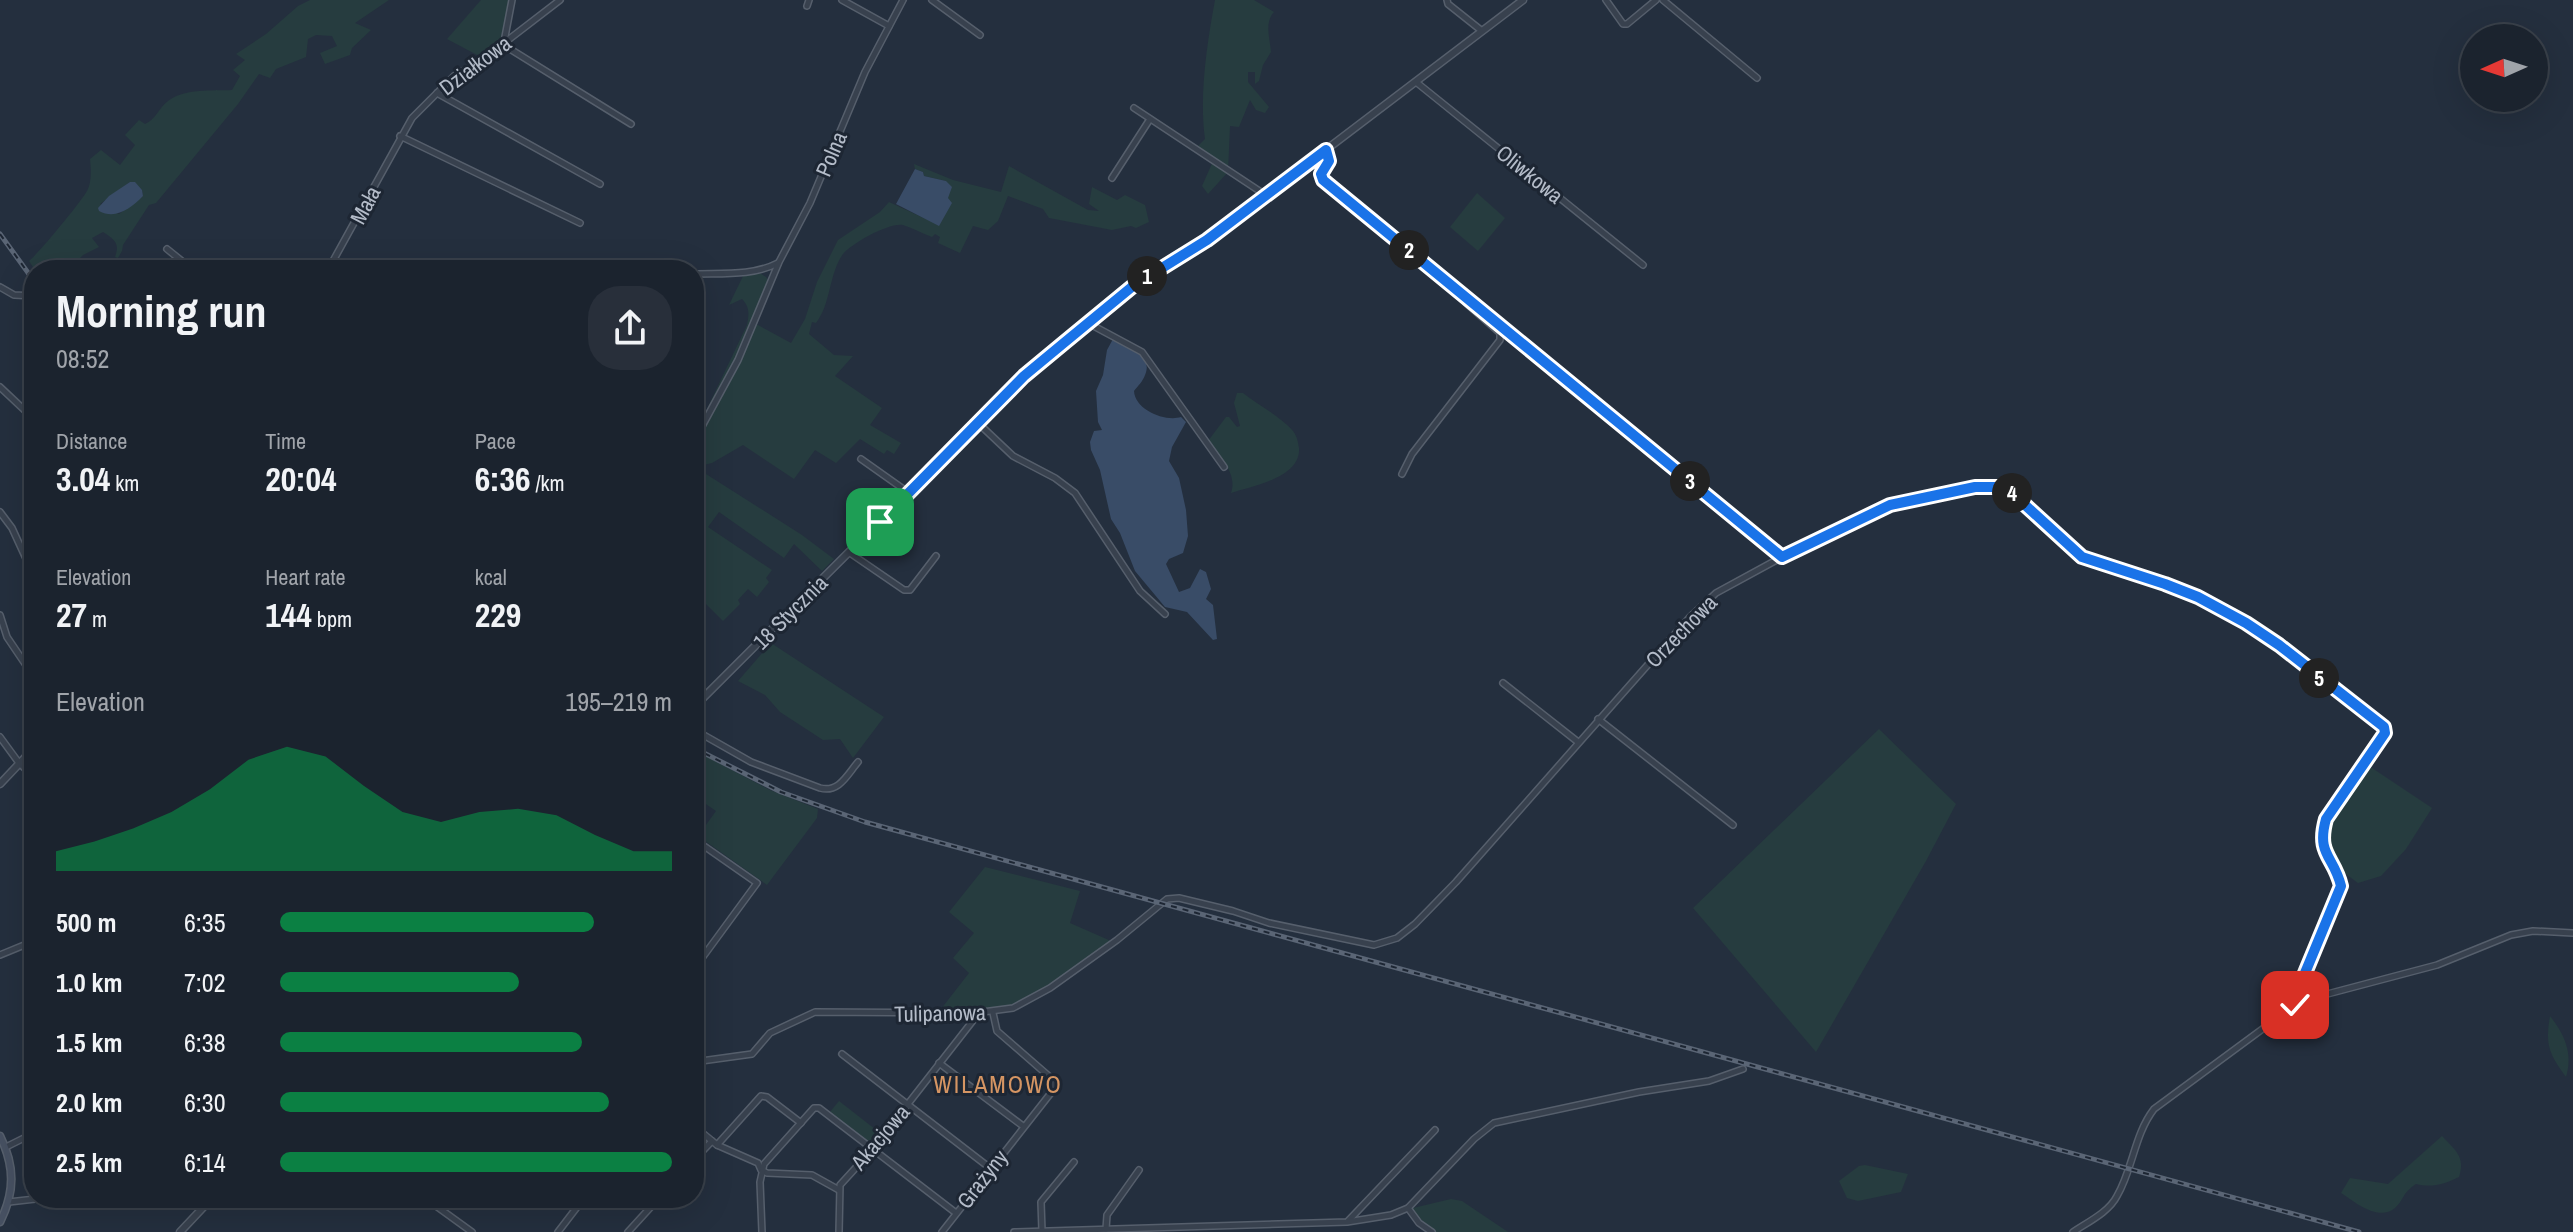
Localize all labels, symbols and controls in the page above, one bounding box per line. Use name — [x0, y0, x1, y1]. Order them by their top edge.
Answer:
north arrow — [2460, 24, 2548, 112]
map controls — [2460, 24, 2548, 112]
street label: Działkowa — [433, 28, 517, 102]
street label: Polna — [808, 127, 854, 181]
street label: Oliwkowa — [1490, 138, 1570, 210]
street label: Mała — [343, 181, 387, 229]
pin: 2 — [1389, 230, 1429, 270]
text: 2 — [1404, 235, 1414, 265]
pin: 1 — [1127, 256, 1167, 296]
text: 1 — [1142, 261, 1152, 291]
text: Morning run — [56, 281, 266, 341]
button: share — [588, 286, 672, 370]
text: 08:52 — [56, 341, 109, 376]
text: Distance — [56, 426, 127, 456]
text: Time — [265, 426, 306, 456]
text: Pace — [475, 426, 516, 456]
text: 3.04 — [56, 456, 110, 502]
text: 20:04 — [265, 456, 337, 502]
text: 6:36 — [475, 456, 530, 502]
pin: 3 — [1670, 461, 1710, 501]
text: 3 — [1685, 466, 1695, 496]
text: km — [110, 468, 139, 498]
text: /km — [530, 468, 565, 498]
pin: 4 — [1992, 473, 2032, 513]
text: 4 — [2007, 478, 2017, 508]
pin — [846, 488, 914, 556]
icon: arrive — [858, 500, 902, 544]
text: Elevation — [56, 562, 131, 592]
text: Heart rate — [265, 562, 346, 592]
text: kcal — [475, 562, 507, 592]
street label: 18 Stycznia — [746, 568, 834, 656]
street label: Orzechowa — [1639, 588, 1723, 674]
text: 27 — [56, 592, 87, 638]
text: 144 — [265, 592, 312, 638]
text: 229 — [475, 592, 521, 638]
text: m — [87, 604, 107, 634]
text: bpm — [312, 604, 352, 634]
pin: 5 — [2299, 658, 2339, 698]
text: 5 — [2314, 663, 2324, 693]
text: Elevation — [56, 684, 145, 719]
text: 195–219 m — [565, 684, 672, 719]
text: 500 m — [56, 905, 116, 940]
text: 6:35 — [184, 905, 226, 940]
text: 1.0 km — [56, 965, 122, 1000]
text: 7:02 — [184, 965, 226, 1000]
pin — [2261, 971, 2329, 1039]
icon: check — [2273, 983, 2317, 1027]
street label: Tulipanowa — [894, 997, 986, 1029]
text: 1.5 km — [56, 1025, 122, 1060]
text: 6:38 — [184, 1025, 226, 1060]
district label: WILAMOWO — [933, 1068, 1063, 1100]
text: 2.0 km — [56, 1085, 122, 1120]
text: 6:30 — [184, 1085, 226, 1120]
street label: Akacjowa — [843, 1098, 916, 1177]
street label: Grażyny — [950, 1143, 1014, 1215]
text: 2.5 km — [56, 1145, 122, 1180]
text: 6:14 — [184, 1145, 226, 1180]

